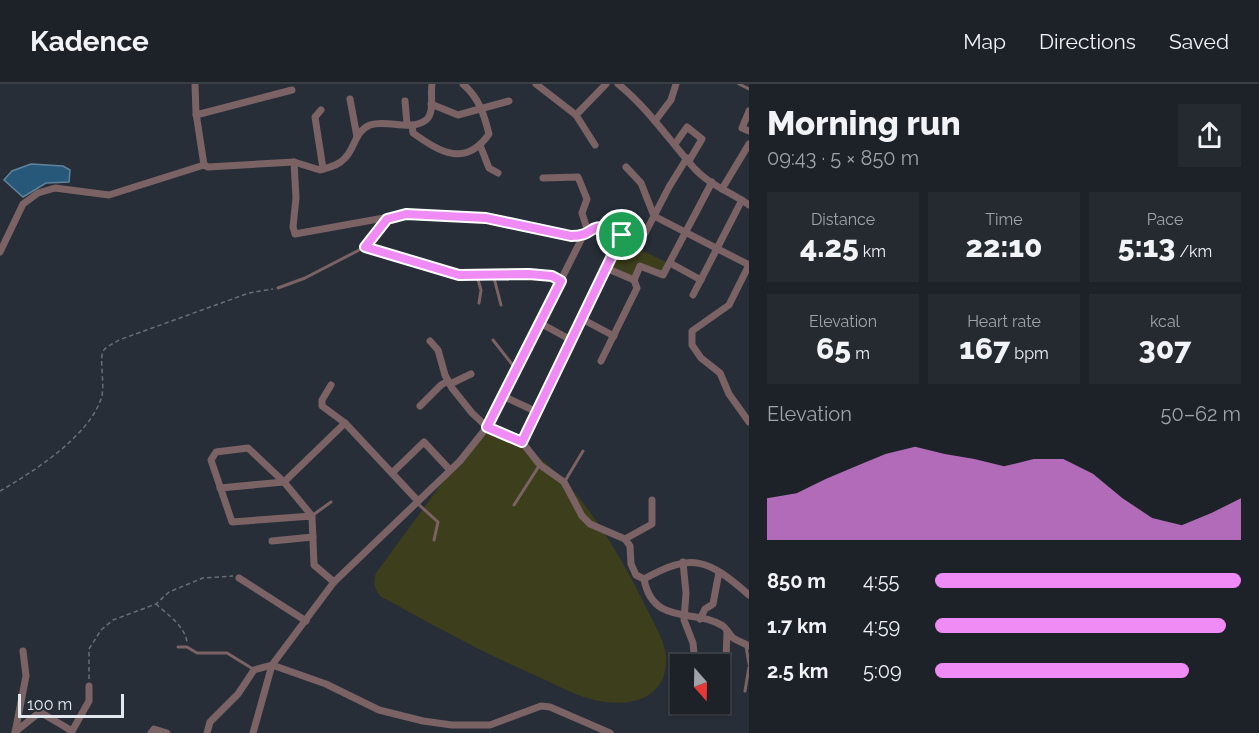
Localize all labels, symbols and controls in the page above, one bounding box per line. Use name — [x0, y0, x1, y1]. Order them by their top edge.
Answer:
text: Kadence — [30, 25, 149, 58]
text: Map — [963, 29, 1006, 54]
text: Directions — [1039, 29, 1136, 54]
text: Saved — [1169, 29, 1229, 54]
text: Morning run — [767, 104, 961, 143]
button: share — [1178, 104, 1241, 167]
text: 09:43 · 5 × 850 m — [767, 146, 919, 170]
pin — [596, 209, 647, 260]
text: Distance — [811, 210, 875, 229]
text: Time — [985, 210, 1023, 229]
text: Pace — [1147, 210, 1183, 229]
icon: arrive — [605, 218, 638, 251]
text: 4.25 — [800, 229, 859, 264]
text: 22:10 — [966, 229, 1042, 264]
text: 5:13 — [1118, 229, 1175, 264]
text: km — [859, 242, 886, 261]
text: /km — [1175, 242, 1212, 261]
text: Elevation — [809, 312, 877, 331]
text: Heart rate — [967, 312, 1041, 331]
text: kcal — [1150, 312, 1180, 331]
text: 65 — [816, 331, 851, 366]
text: 167 — [959, 331, 1010, 366]
text: 307 — [1139, 331, 1191, 366]
text: m — [851, 344, 870, 363]
text: bpm — [1010, 344, 1049, 363]
text: Elevation — [767, 402, 852, 426]
text: 50–62 m — [1161, 402, 1241, 426]
text: 850 m — [767, 569, 826, 593]
text: 4:55 — [863, 569, 899, 593]
text: 1.7 km — [767, 614, 827, 638]
text: 4:59 — [863, 614, 900, 638]
north arrow — [670, 654, 730, 714]
map controls — [670, 654, 730, 714]
text: 2.5 km — [767, 659, 828, 683]
text: 5:09 — [863, 659, 902, 683]
scale bar — [18, 691, 124, 718]
text: 100 m — [27, 695, 72, 714]

